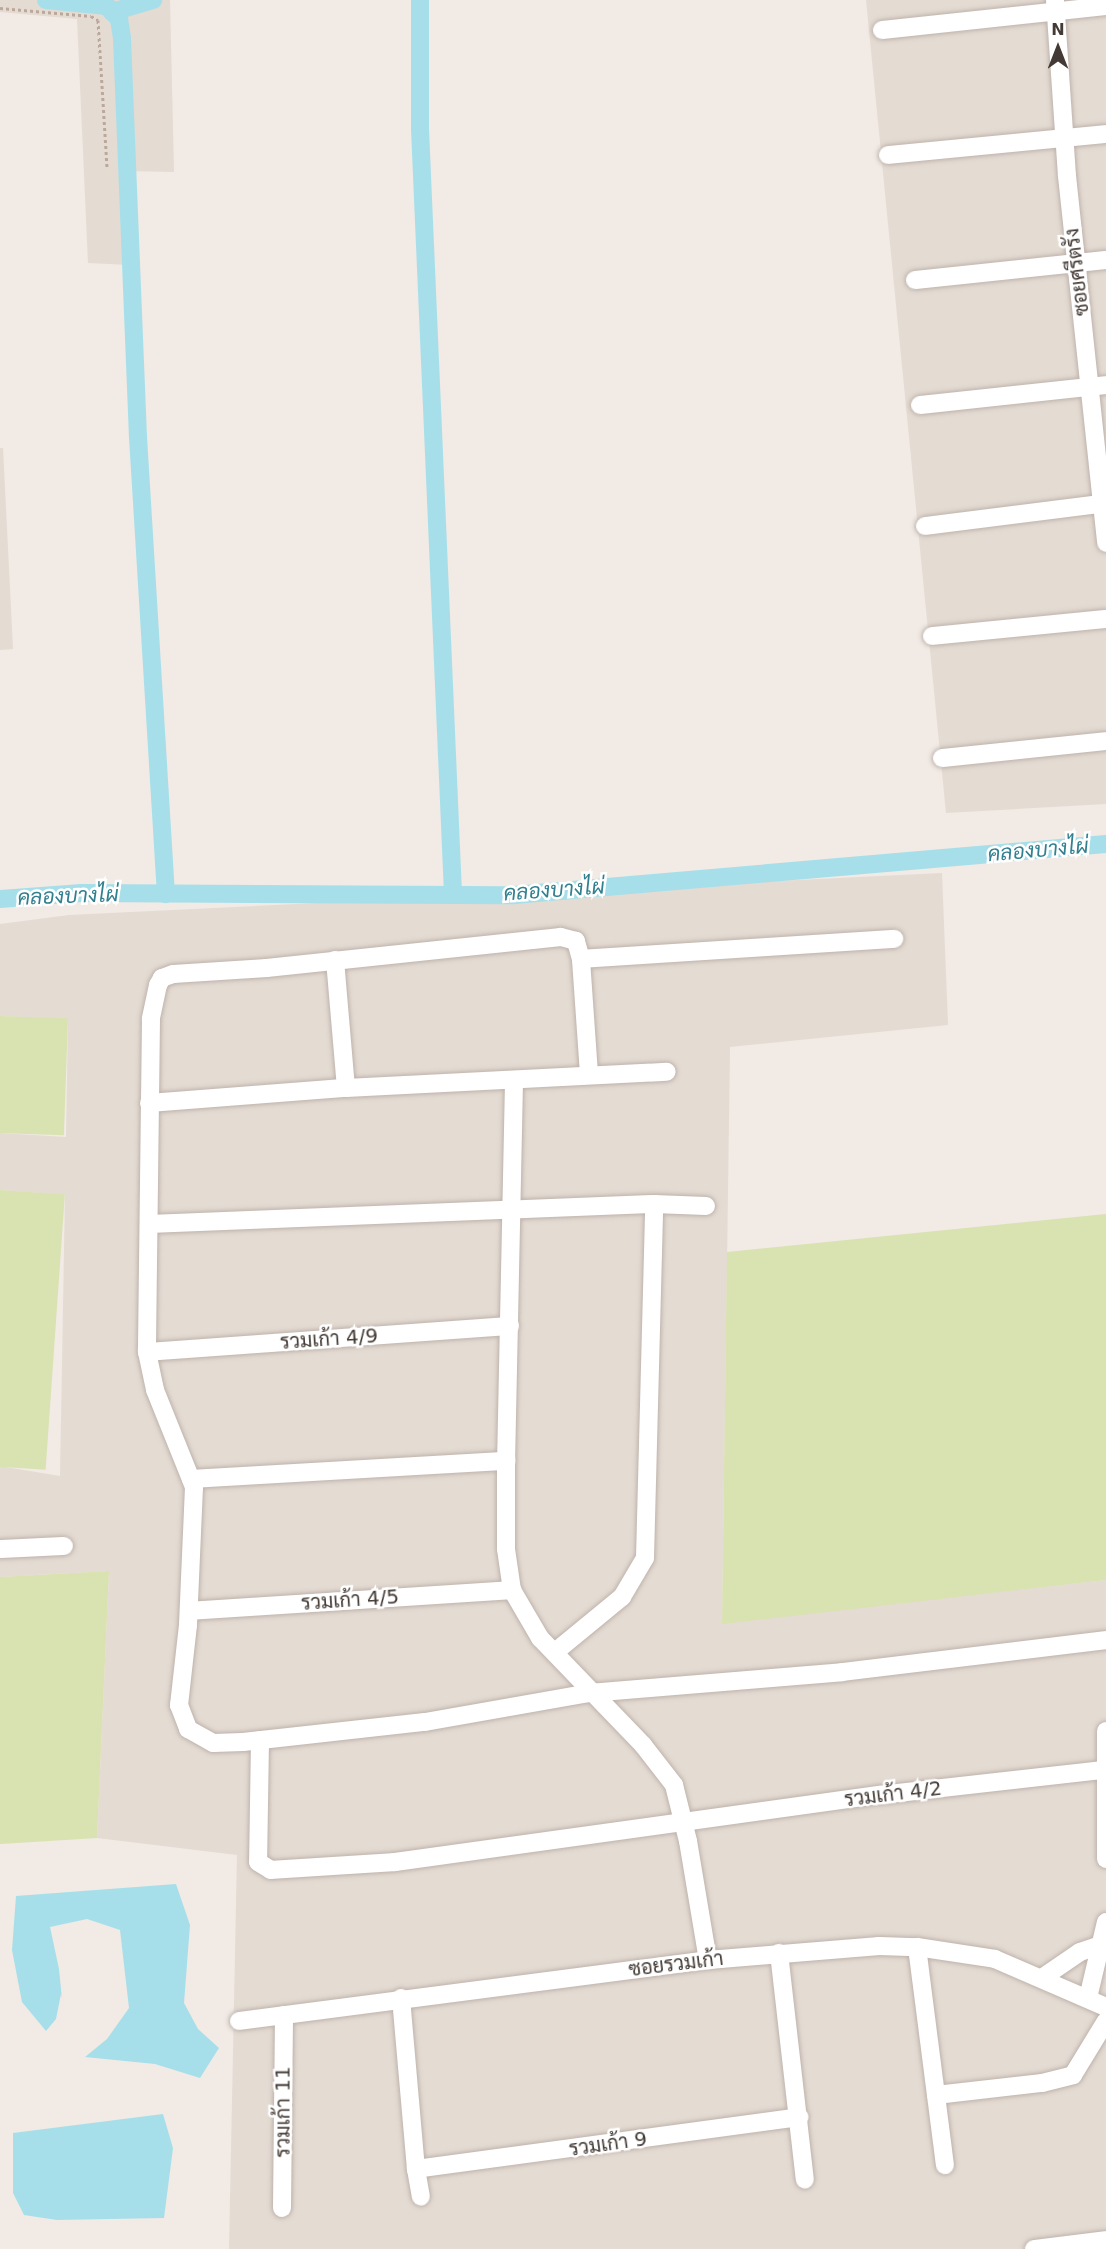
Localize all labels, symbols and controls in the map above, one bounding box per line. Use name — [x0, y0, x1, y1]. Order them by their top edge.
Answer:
north arrow — [1028, 18, 1088, 78]
text: N — [1051, 20, 1065, 39]
street label: ซอยศรีตรัง — [1060, 227, 1094, 317]
water label: คลองบางไผ่ — [986, 833, 1090, 867]
water label: คลองบางไผ่ — [503, 874, 605, 906]
water label: คลองบางไผ่ — [17, 882, 119, 910]
street label: รวมเก้า 4/9 — [279, 1324, 379, 1354]
street label: รวมเก้า 4/5 — [300, 1585, 400, 1615]
street label: รวมเก้า 4/2 — [843, 1776, 943, 1812]
street label: ซอยรวมเก้า — [627, 1946, 725, 1982]
street label: รวมเก้า 11 — [271, 2066, 295, 2158]
street label: รวมเก้า 9 — [567, 2127, 649, 2161]

